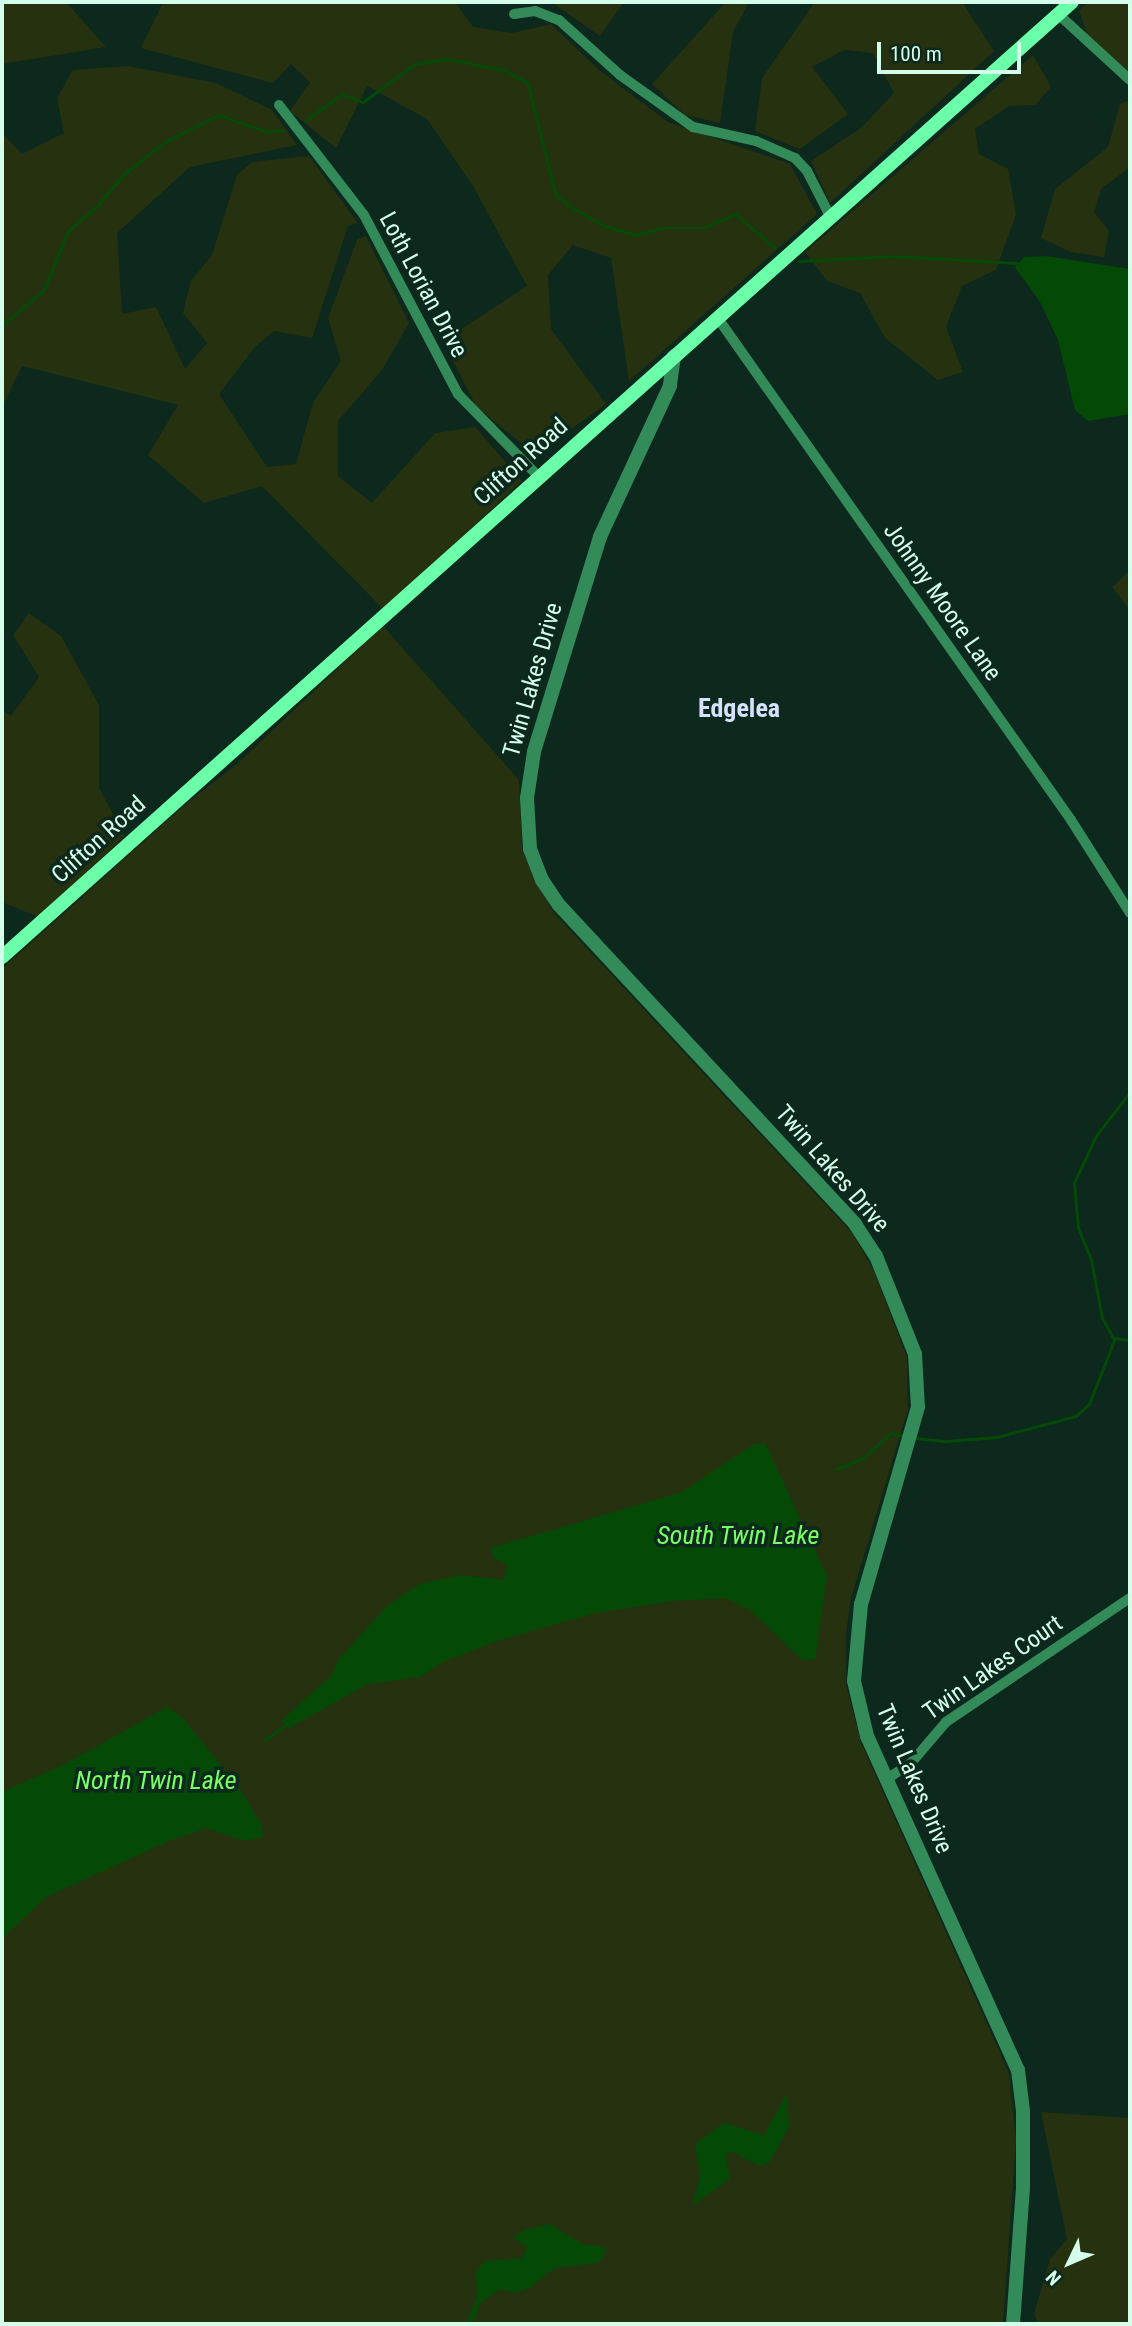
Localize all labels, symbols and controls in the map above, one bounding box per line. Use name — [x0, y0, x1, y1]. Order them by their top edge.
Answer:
scale bar — [880, 28, 1024, 72]
text: 100 m — [890, 42, 942, 66]
street label: Loth Lorian Drive — [373, 207, 473, 363]
street label: Clifton Road — [468, 412, 574, 512]
street label: Johnny Moore Lane — [877, 518, 1007, 686]
street label: Twin Lakes Drive — [497, 600, 569, 760]
district label: Edgelea — [698, 693, 780, 725]
street label: Clifton Road — [46, 790, 152, 890]
street label: Twin Lakes Drive — [769, 1100, 895, 1238]
water label: South Twin Lake — [656, 1520, 820, 1552]
street label: Twin Lakes Court — [918, 1609, 1068, 1727]
street label: Twin Lakes Drive — [870, 1700, 958, 1858]
water label: North Twin Lake — [75, 1765, 237, 1797]
north arrow — [1034, 2228, 1104, 2298]
text: N — [1041, 2266, 1066, 2290]

